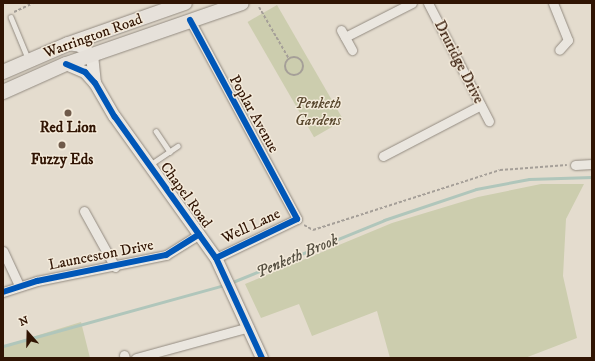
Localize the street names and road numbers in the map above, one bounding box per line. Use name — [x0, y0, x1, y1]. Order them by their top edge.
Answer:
street label: Warrington Road — [41, 10, 145, 62]
street label: Druridge Drive — [430, 17, 488, 107]
street label: Poplar Avenue — [225, 72, 283, 156]
street label: Chapel Road — [156, 159, 216, 231]
street label: Well Lane — [219, 205, 283, 247]
street label: Launceston Drive — [47, 236, 155, 274]

